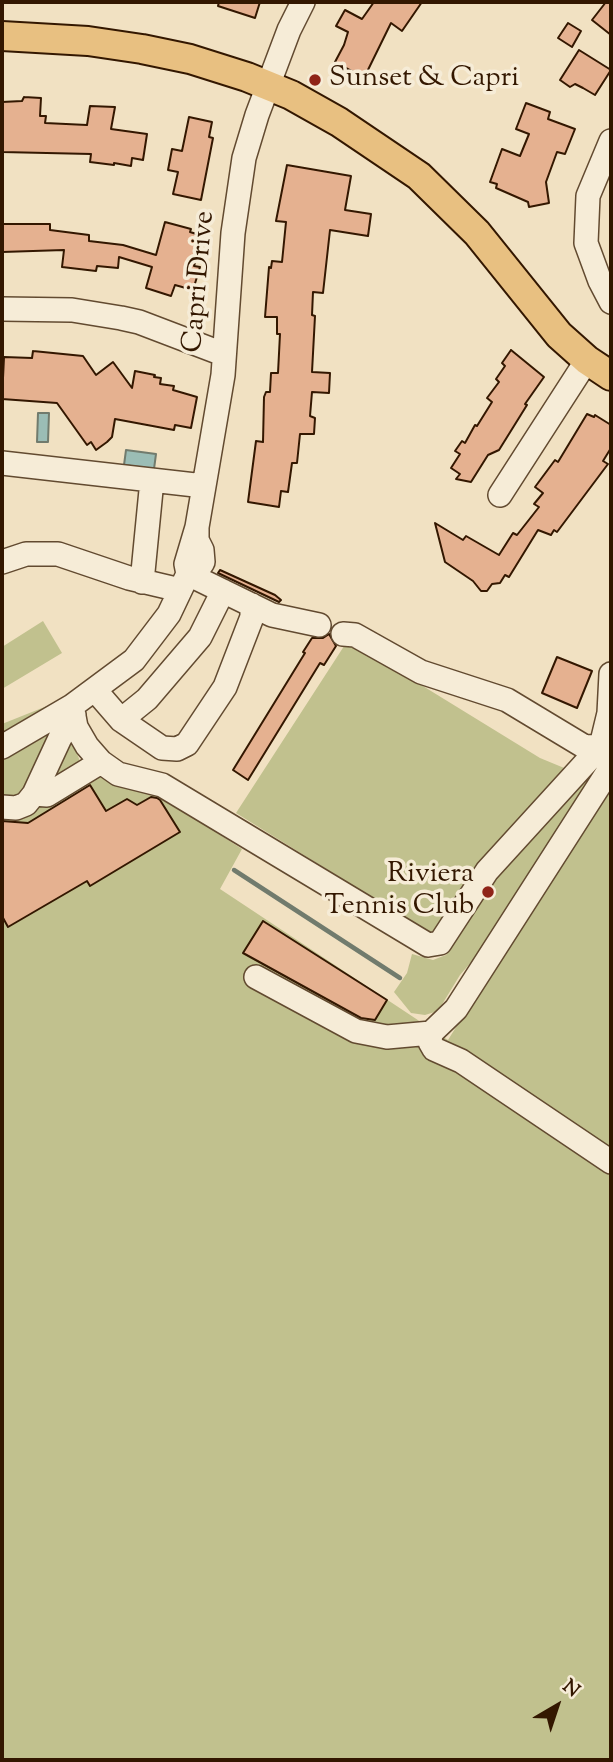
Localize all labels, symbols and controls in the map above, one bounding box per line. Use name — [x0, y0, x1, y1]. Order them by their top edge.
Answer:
place label: Sunset & Capri — [329, 63, 519, 97]
marker: Sunset & Capri — [307, 72, 323, 88]
street label: Capri Drive — [178, 210, 224, 354]
place label: Riviera Tennis Club — [324, 859, 474, 925]
marker: Riviera Tennis Club — [480, 884, 496, 900]
north arrow — [522, 1671, 592, 1741]
text: N — [556, 1674, 585, 1705]

